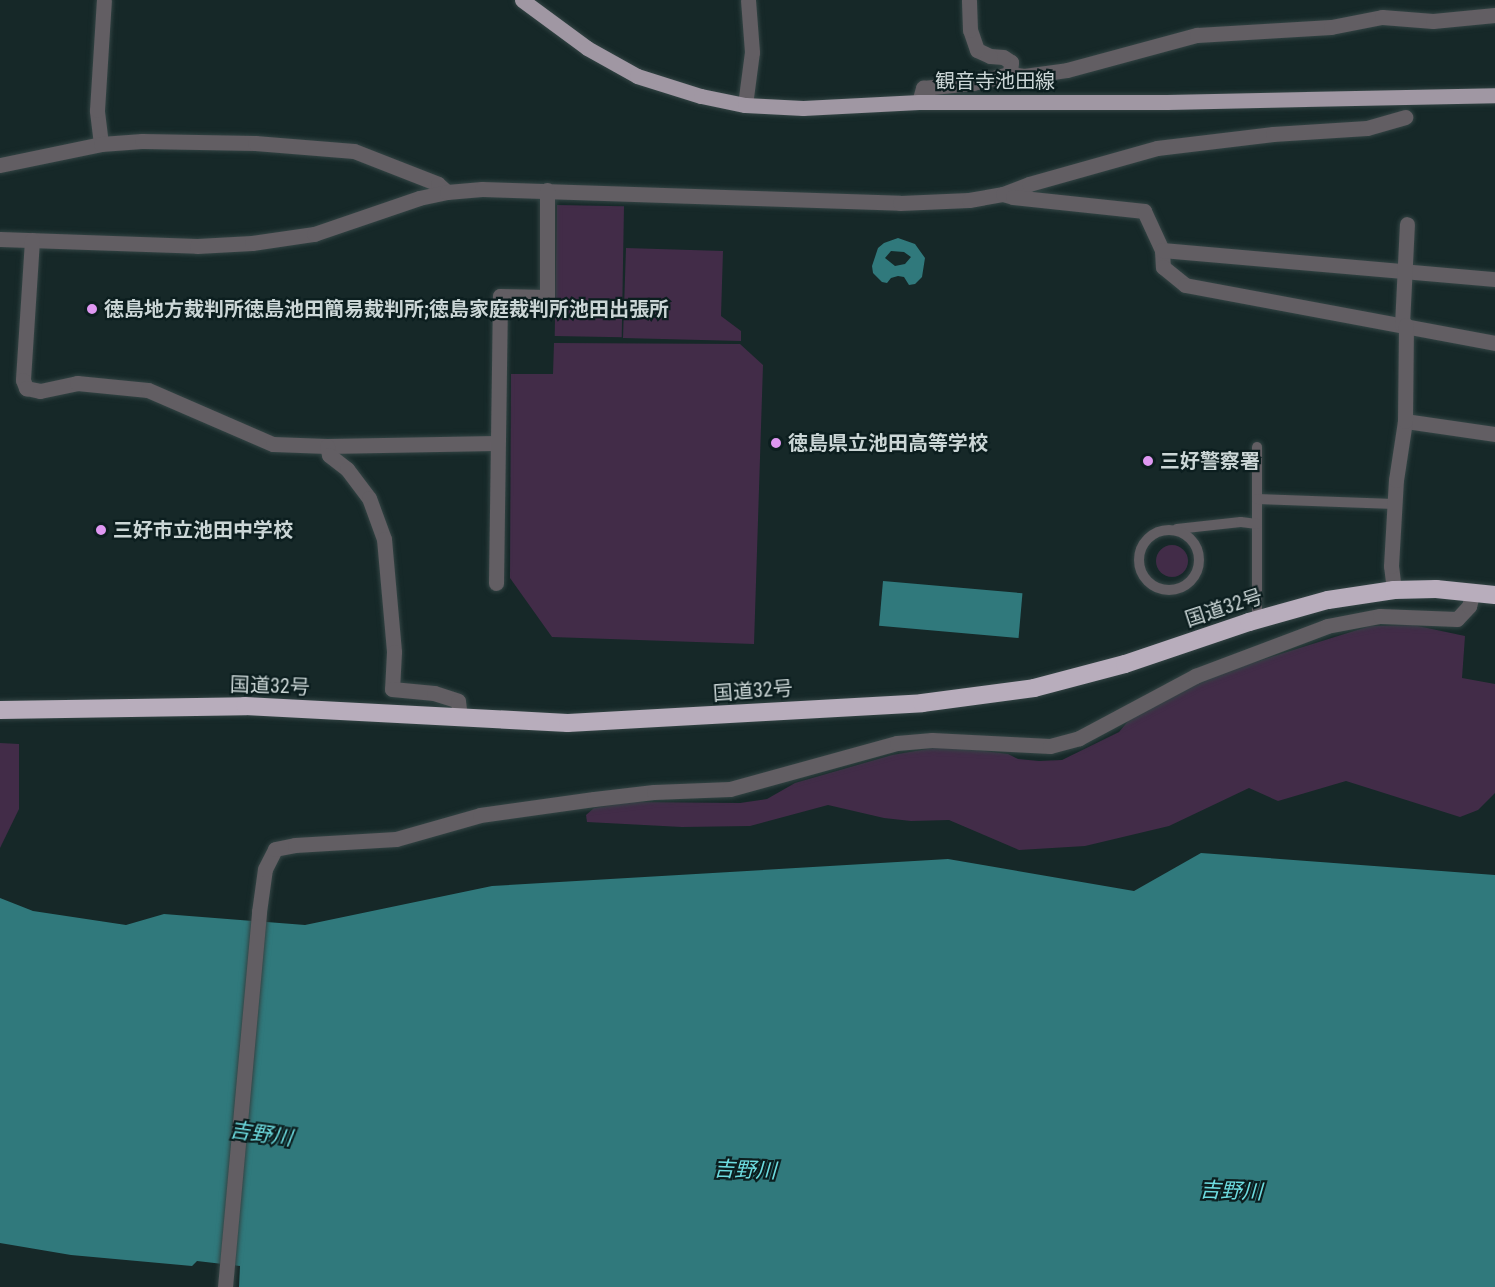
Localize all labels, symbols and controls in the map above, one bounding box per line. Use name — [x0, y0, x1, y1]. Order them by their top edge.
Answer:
street label: 観音寺池田線 — [935, 69, 1055, 93]
place label: 徳島地方裁判所徳島池田簡易裁判所;徳島家庭裁判所池田出張所 — [104, 297, 669, 321]
marker: 徳島地方裁判所徳島池田簡易裁判所;徳島家庭裁判所池田出張所 — [85, 302, 99, 316]
place label: 徳島県立池田高等学校 — [788, 431, 988, 455]
marker: 徳島県立池田高等学校 — [769, 436, 783, 450]
place label: 三好警察署 — [1160, 449, 1260, 473]
marker: 三好警察署 — [1141, 454, 1155, 468]
place label: 三好市立池田中学校 — [113, 518, 293, 542]
marker: 三好市立池田中学校 — [94, 523, 108, 537]
street label: 国道32号 — [1182, 584, 1266, 632]
street label: 国道32号 — [230, 673, 310, 699]
street label: 国道32号 — [712, 676, 794, 706]
water label: 吉野川 — [228, 1117, 294, 1151]
water label: 吉野川 — [713, 1156, 777, 1184]
water label: 吉野川 — [1199, 1177, 1263, 1205]

